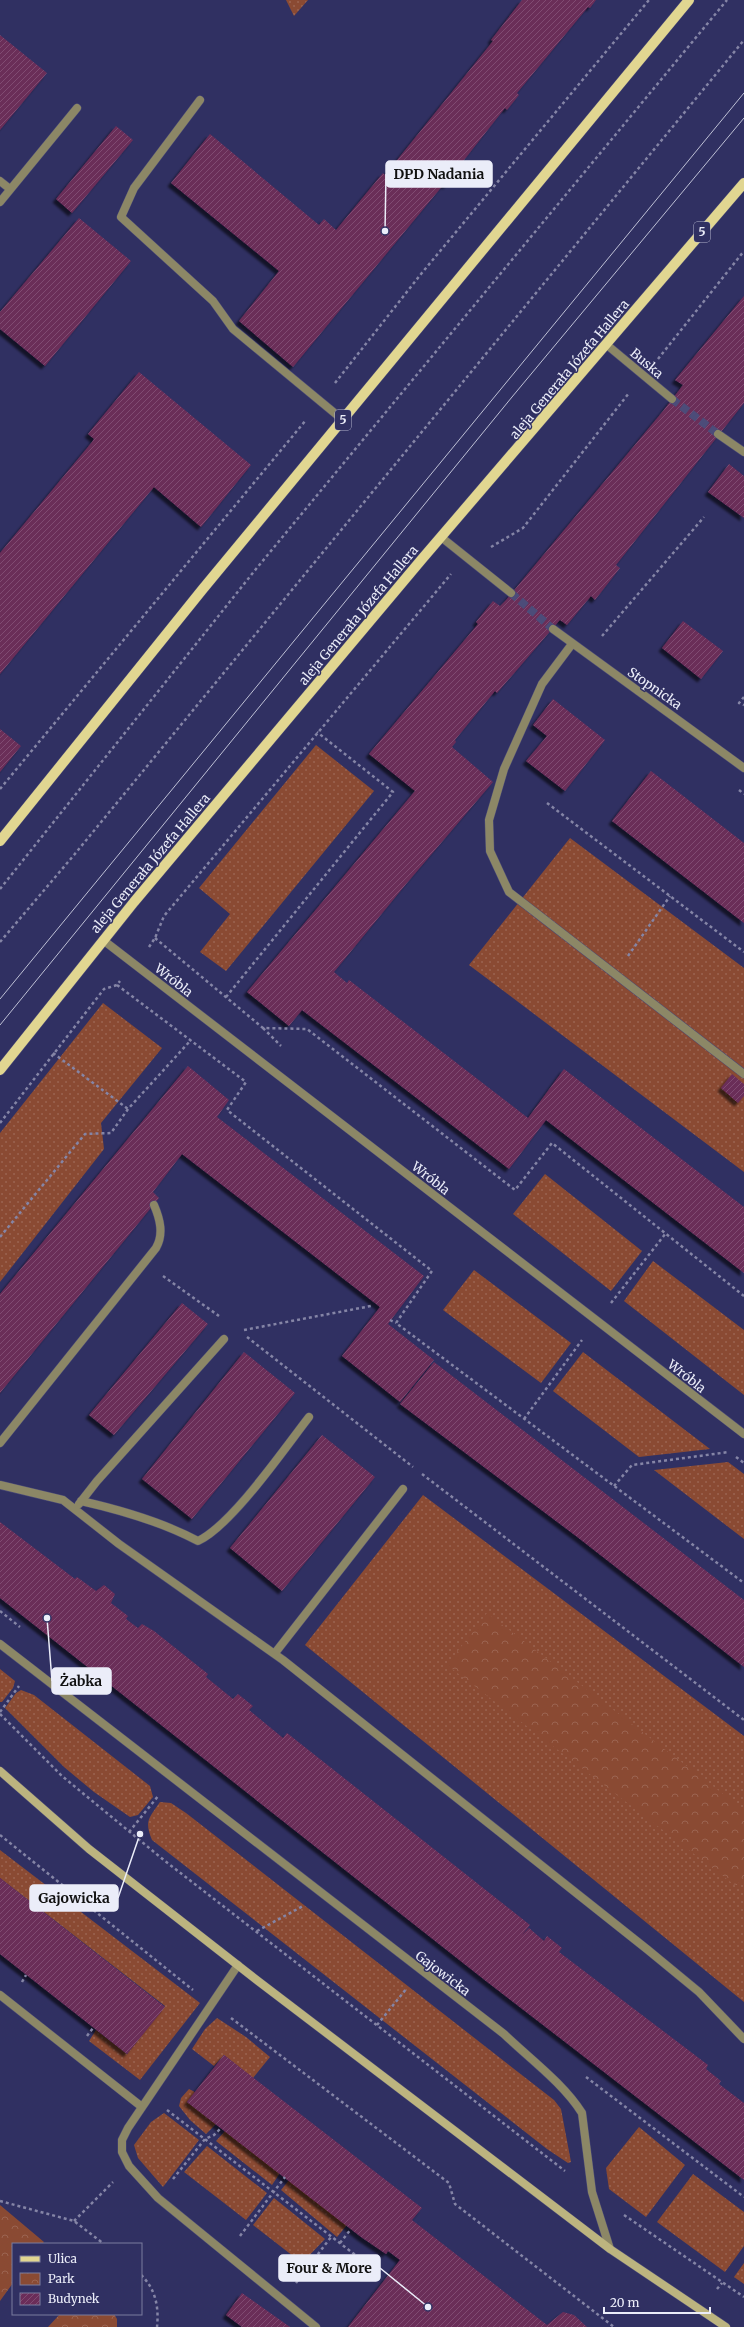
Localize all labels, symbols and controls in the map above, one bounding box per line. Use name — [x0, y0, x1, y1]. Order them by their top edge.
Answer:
callout: DPD Nadania — [386, 161, 492, 187]
text: DPD Nadania — [394, 165, 485, 183]
road number: 5 — [694, 222, 710, 242]
street label: aleja Generała Józefa Hallera — [506, 296, 633, 442]
street label: Buska — [627, 345, 667, 382]
road number: 5 — [335, 410, 351, 430]
street label: aleja Generała Józefa Hallera — [295, 542, 422, 688]
street label: Stopnicka — [624, 664, 685, 713]
street label: aleja Generała Józefa Hallera — [87, 790, 214, 936]
street label: Wróbla — [150, 959, 196, 1001]
street label: Wróbla — [407, 1157, 453, 1199]
street label: Wróbla — [663, 1355, 709, 1397]
callout: Żabka — [52, 1668, 111, 1694]
text: Żabka — [60, 1672, 102, 1690]
callout: Gajowicka — [30, 1885, 118, 1911]
text: Gajowicka — [38, 1889, 110, 1907]
street label: Gajowicka — [412, 1947, 474, 2000]
legend — [12, 2243, 142, 2315]
text: Ulica — [48, 2251, 77, 2266]
callout: Four & More — [279, 2255, 380, 2281]
text: Four & More — [286, 2259, 372, 2277]
text: Park — [48, 2271, 75, 2286]
scale bar — [604, 2289, 710, 2315]
text: Budynek — [48, 2291, 100, 2306]
text: 20 m — [610, 2295, 639, 2310]

